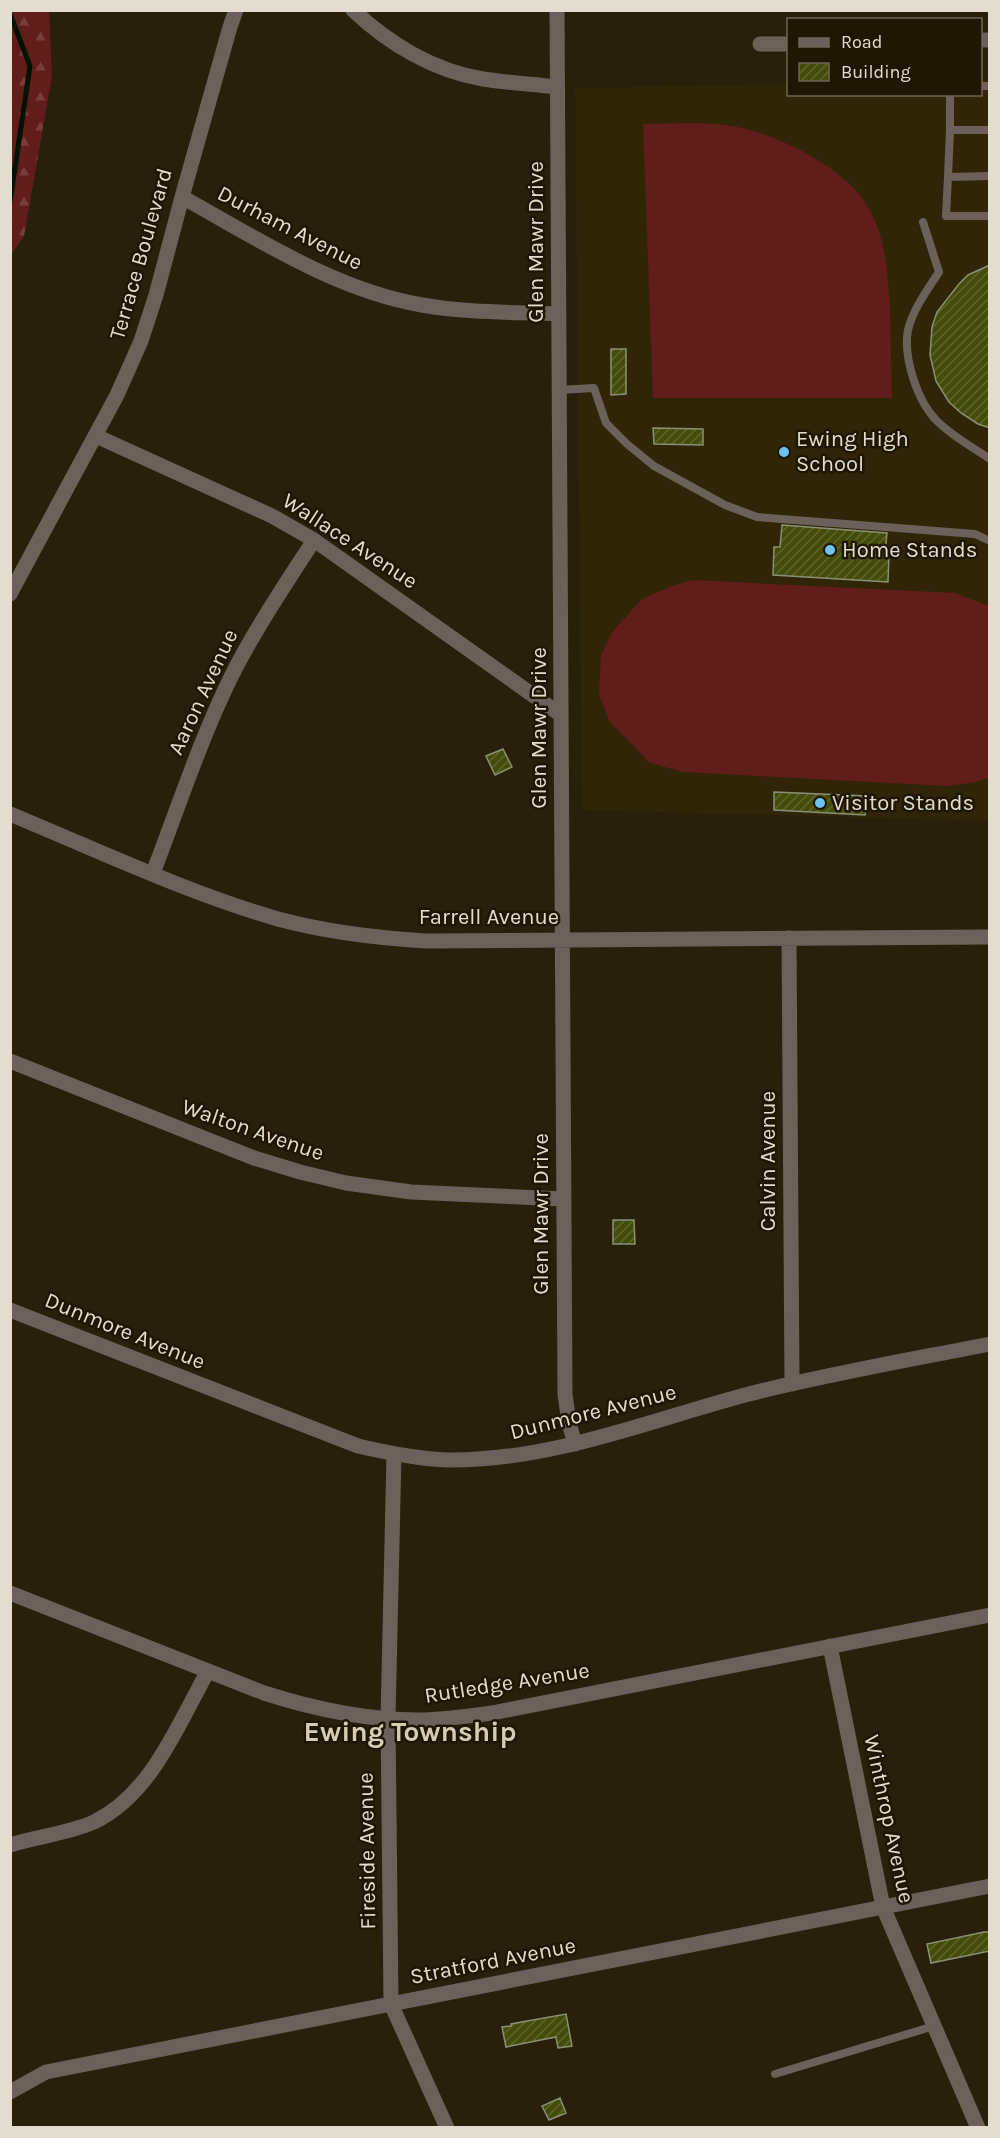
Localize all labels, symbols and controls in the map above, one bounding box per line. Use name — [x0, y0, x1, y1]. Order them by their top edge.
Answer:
legend — [787, 18, 982, 96]
text: Road — [841, 31, 882, 53]
text: Building — [841, 61, 911, 83]
street label: Glen Mawr Drive — [523, 161, 549, 323]
street label: Terrace Boulevard — [104, 165, 178, 343]
street label: Durham Avenue — [213, 180, 367, 276]
place label: Ewing High School — [796, 426, 909, 477]
marker: Ewing High School — [777, 445, 791, 459]
street label: Wallace Avenue — [278, 488, 422, 594]
place label: Home Stands — [842, 537, 977, 563]
marker: Home Stands — [823, 543, 837, 557]
street label: Aaron Avenue — [163, 625, 243, 759]
street label: Glen Mawr Drive — [526, 647, 552, 809]
place label: Visitor Stands — [832, 790, 974, 816]
marker: Visitor Stands — [813, 796, 827, 810]
street label: Farrell Avenue — [419, 904, 559, 930]
street label: Calvin Avenue — [755, 1091, 781, 1231]
street label: Walton Avenue — [179, 1094, 327, 1166]
street label: Glen Mawr Drive — [528, 1133, 554, 1295]
street label: Dunmore Avenue — [41, 1287, 209, 1375]
street label: Dunmore Avenue — [507, 1379, 679, 1445]
street label: Rutledge Avenue — [423, 1657, 591, 1709]
district label: Ewing Township — [304, 1715, 516, 1748]
street label: Winthrop Avenue — [858, 1732, 920, 1906]
street label: Fireside Avenue — [353, 1772, 381, 1930]
street label: Stratford Avenue — [408, 1932, 578, 1990]

